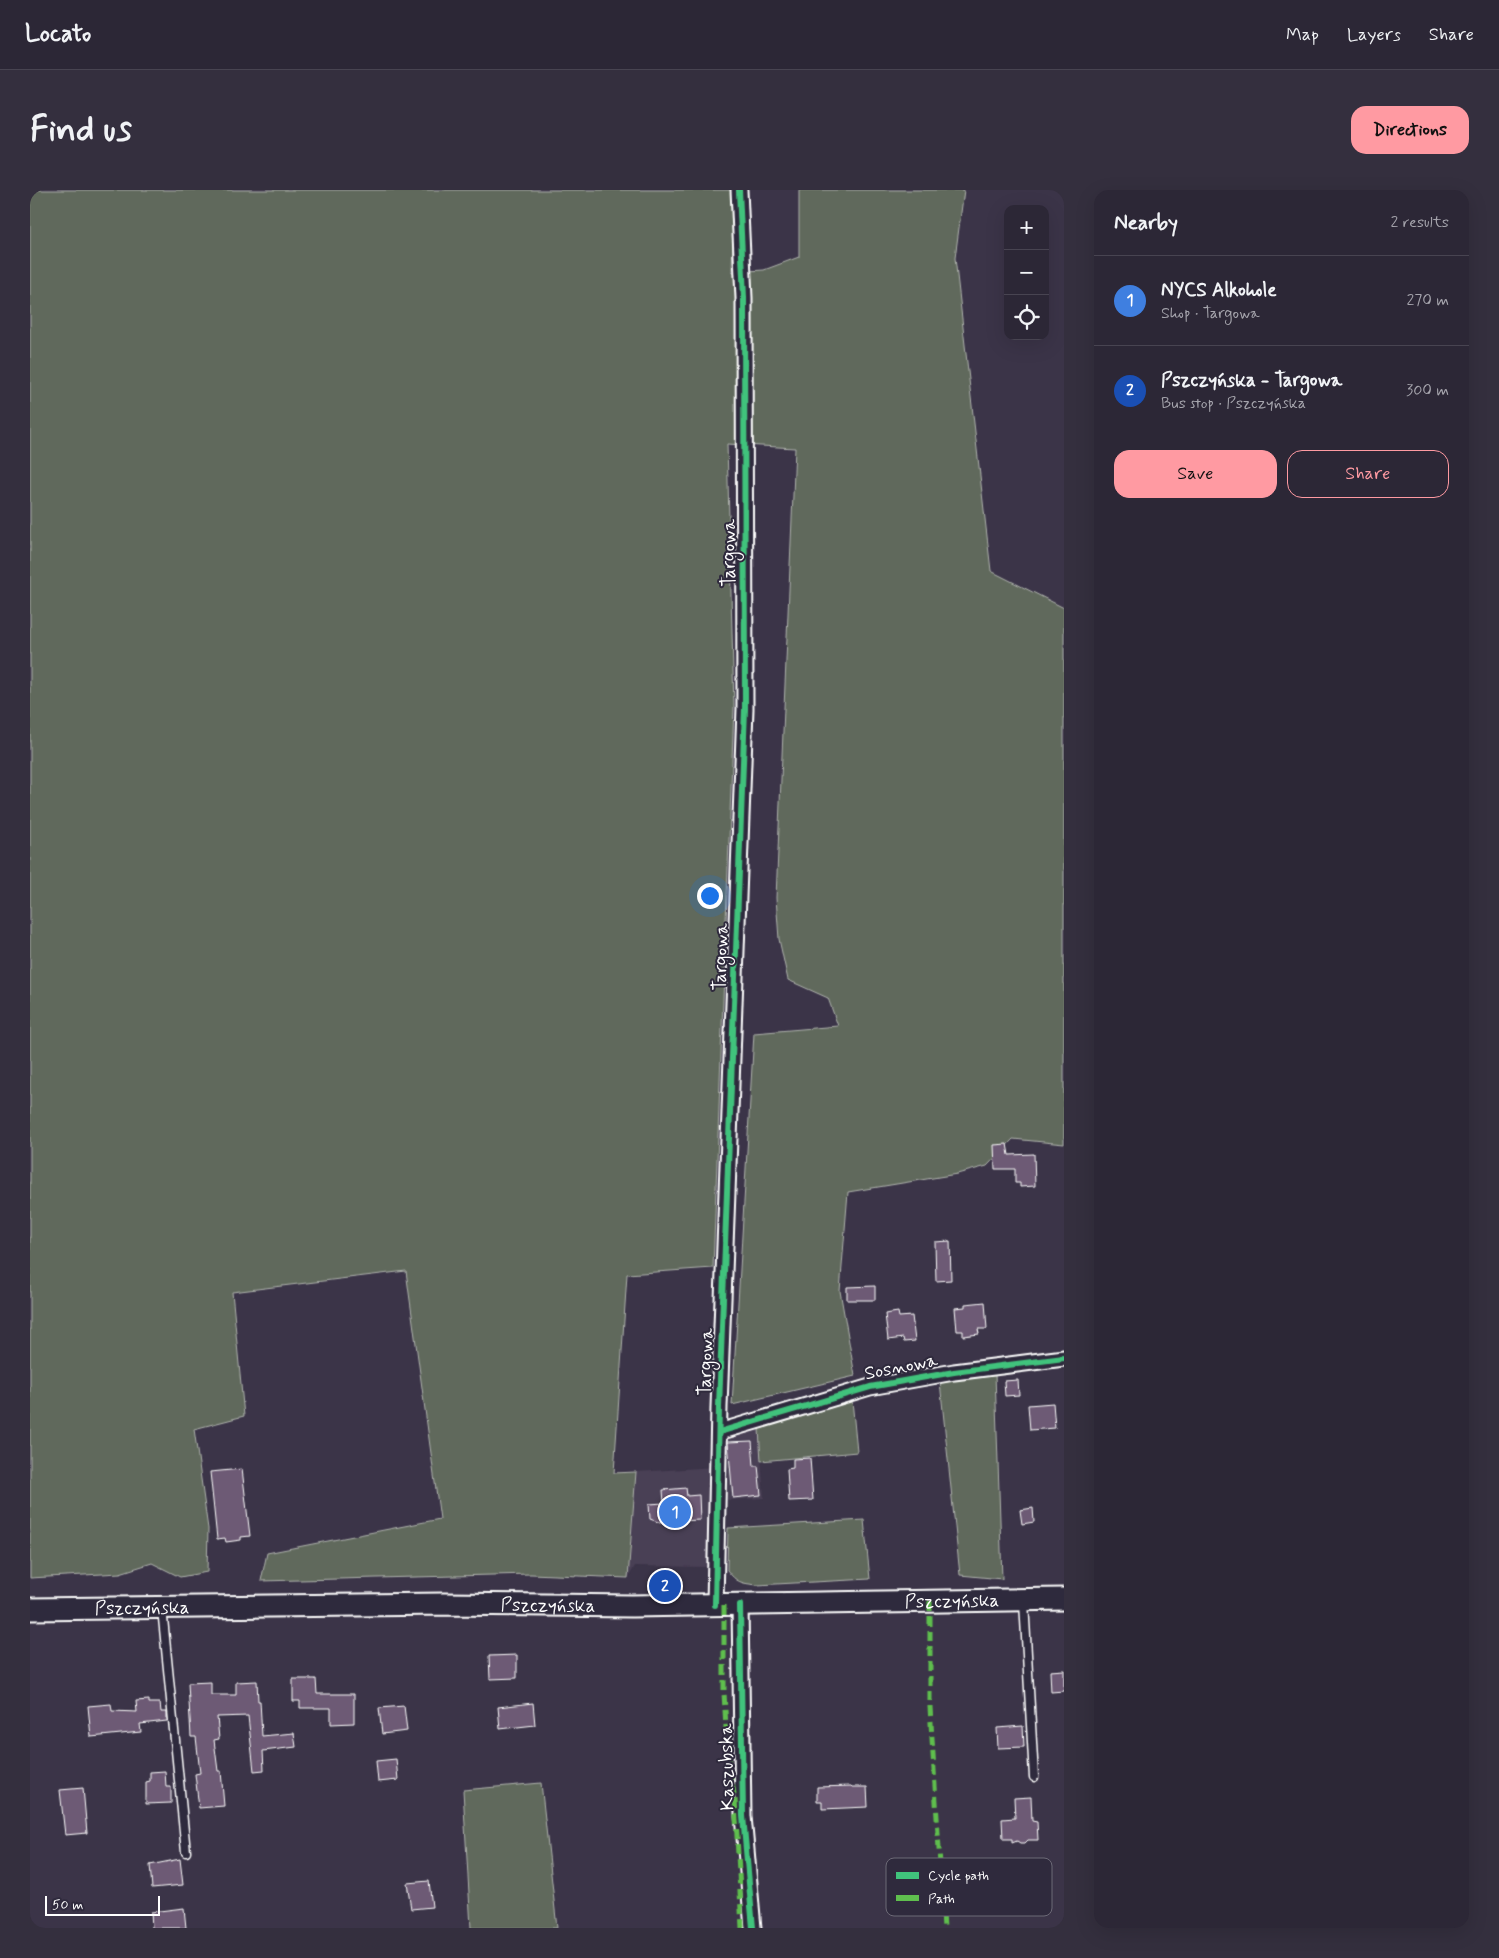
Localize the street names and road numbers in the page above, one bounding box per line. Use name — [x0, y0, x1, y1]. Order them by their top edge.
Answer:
street label: Targowa — [717, 519, 744, 587]
street label: Targowa — [707, 922, 737, 991]
street label: Targowa — [692, 1327, 722, 1396]
street label: Sosnowa — [862, 1348, 940, 1386]
street label: Pszczyńska — [904, 1588, 999, 1614]
street label: Pszczyńska — [500, 1592, 595, 1618]
street label: Pszczyńska — [94, 1595, 190, 1621]
street label: Kaszubska — [714, 1723, 740, 1811]

